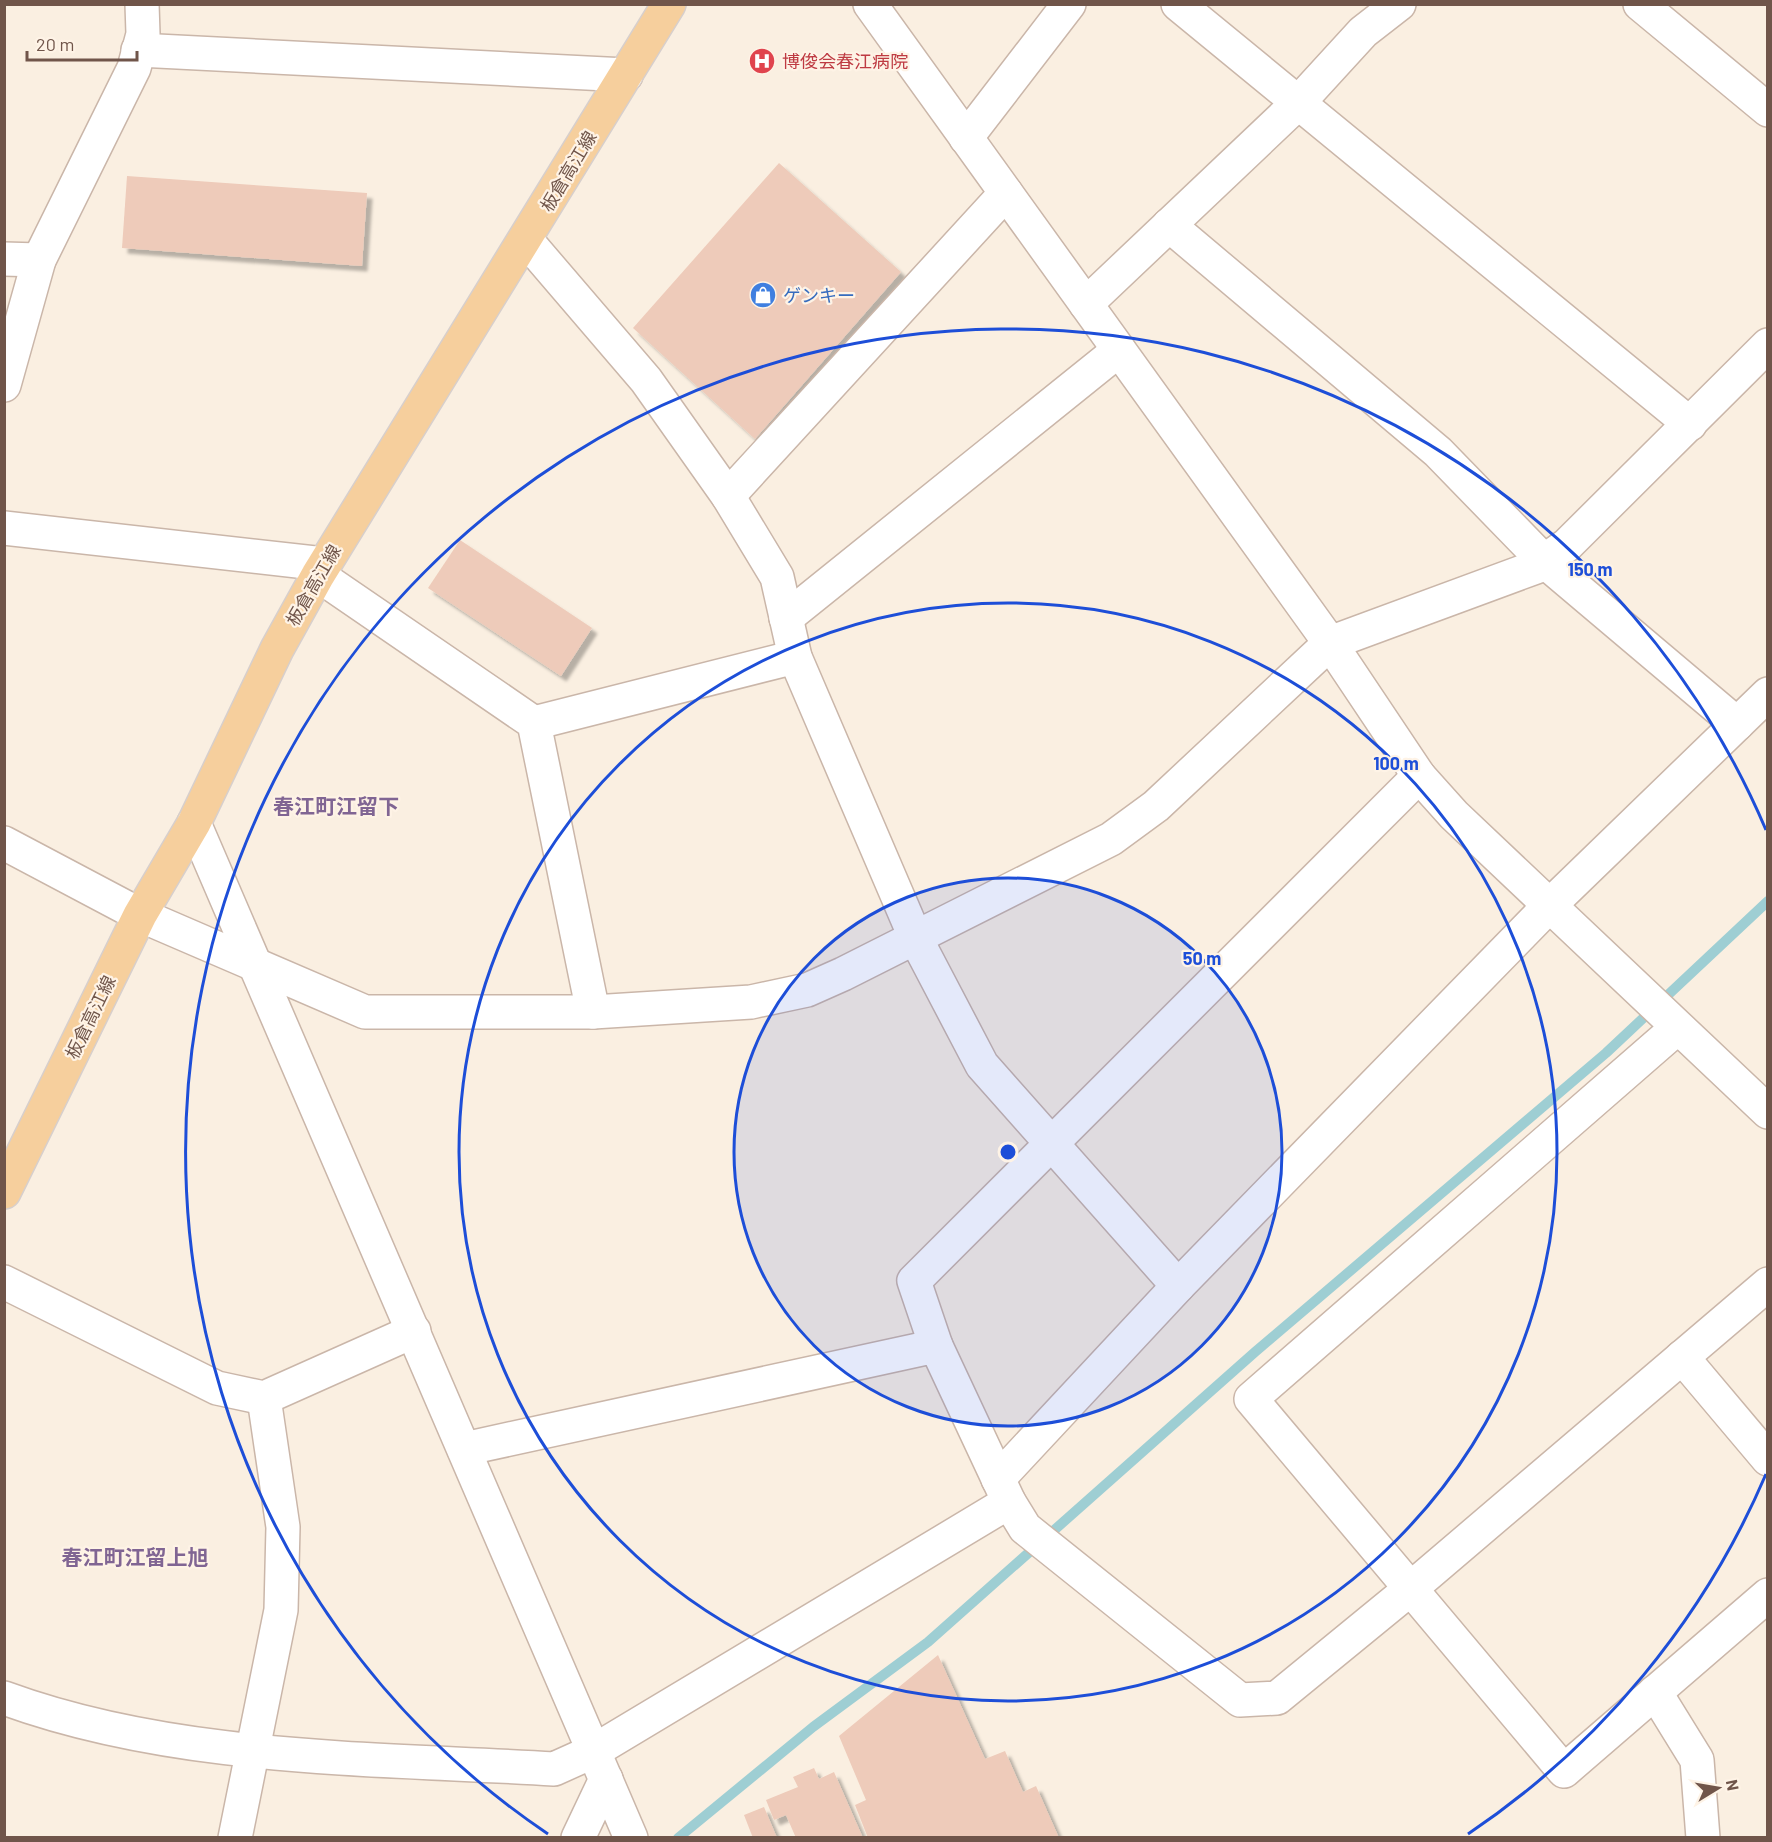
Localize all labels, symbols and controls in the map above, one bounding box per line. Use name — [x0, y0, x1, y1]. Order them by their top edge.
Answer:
scale bar — [27, 24, 136, 62]
text: 20 m — [36, 33, 74, 55]
hospital icon: 博俊会春江病院 — [747, 46, 777, 76]
place label: 博俊会春江病院 — [782, 50, 908, 72]
street label: 板倉高江線 — [535, 127, 601, 215]
shop icon: ゲンキー — [748, 280, 778, 310]
place label: ゲンキー — [783, 284, 855, 306]
street label: 板倉高江線 — [281, 541, 345, 629]
text: 150 m — [1568, 558, 1612, 580]
text: 100 m — [1373, 752, 1419, 774]
district label: 春江町江留下 — [273, 793, 399, 818]
text: 50 m — [1183, 947, 1221, 969]
street label: 板倉高江線 — [60, 972, 120, 1062]
centre of rings — [998, 1142, 1018, 1162]
district label: 春江町江留上旭 — [62, 1544, 209, 1569]
north arrow — [1688, 1758, 1748, 1818]
text: N — [1723, 1778, 1744, 1792]

